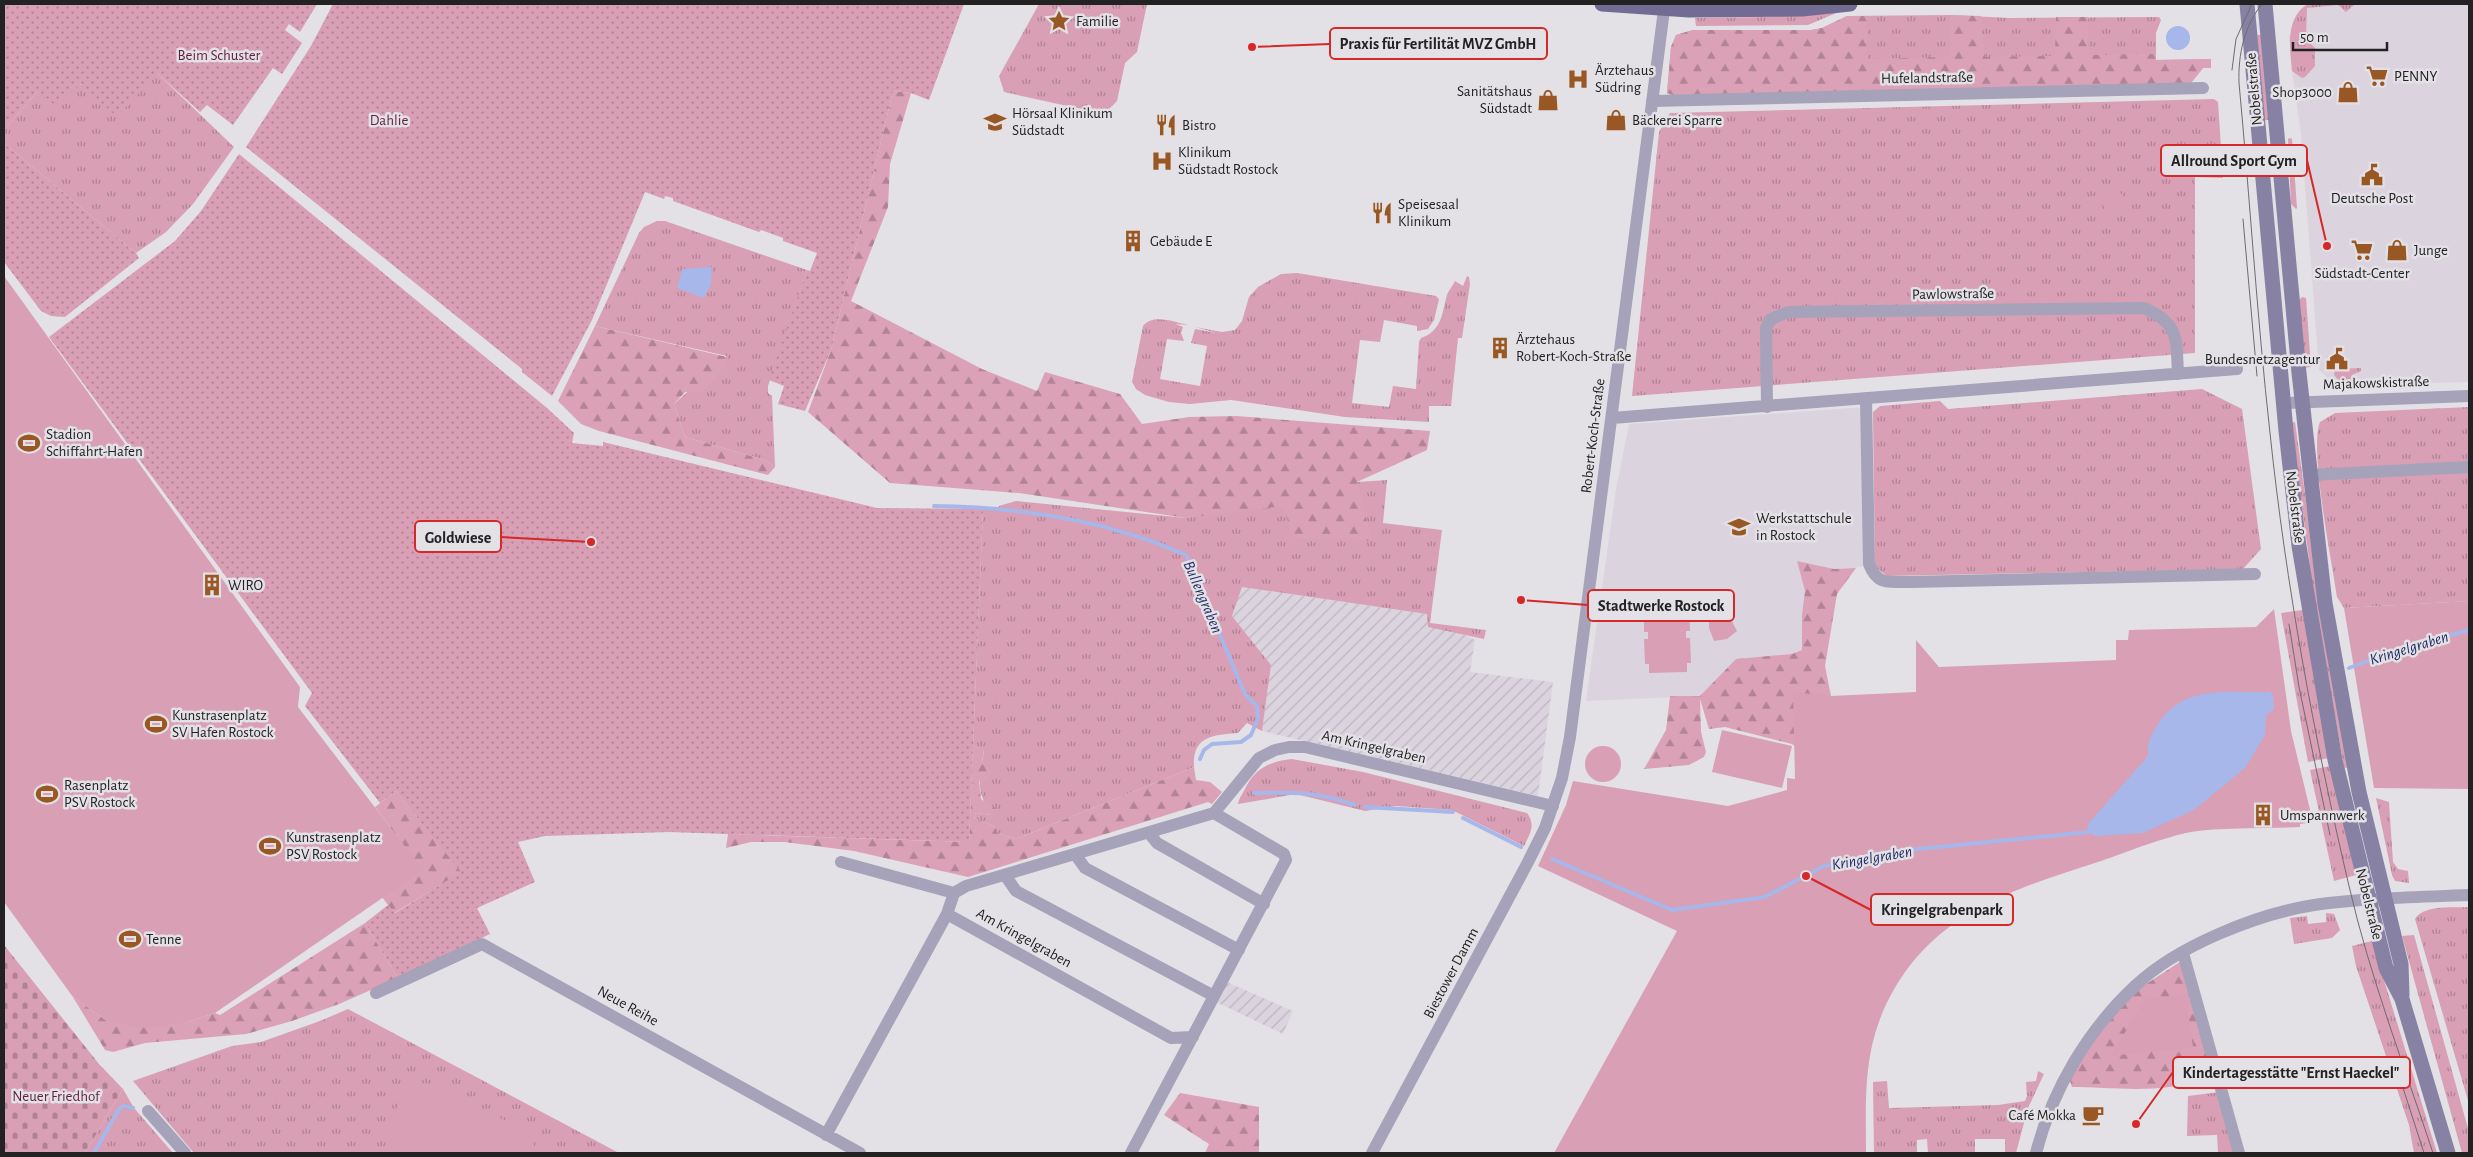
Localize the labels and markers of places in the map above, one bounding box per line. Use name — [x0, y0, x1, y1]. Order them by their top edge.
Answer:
place icon: Familie — [1046, 8, 1072, 34]
place label: Familie — [1076, 14, 1119, 29]
callout: Praxis für Fertilität MVZ GmbH — [1330, 28, 1547, 59]
place label: Ärztehaus Südring — [1595, 62, 1654, 95]
supermarket icon: PENNY — [2364, 63, 2390, 89]
hospital icon: Ärztehaus Südring — [1565, 66, 1591, 92]
place label: PENNY — [2394, 69, 2438, 84]
shop icon: Shop3000 — [2335, 79, 2361, 105]
place label: Sanitätshaus Südstadt — [1457, 84, 1532, 116]
place label: Shop3000 — [2272, 85, 2332, 100]
shop icon: Sanitätshaus Südstadt — [1535, 87, 1561, 113]
place label: Hörsaal Klinikum Südstadt — [1012, 106, 1113, 138]
shop icon: Bäckerei Sparre — [1603, 107, 1629, 133]
school or university icon: Hörsaal Klinikum Südstadt — [982, 109, 1008, 135]
restaurant icon: Bistro — [1153, 112, 1179, 138]
place label: Bäckerei Sparre — [1632, 113, 1722, 128]
place label: Bistro — [1182, 118, 1216, 133]
place label: Klinikum Südstadt Rostock — [1178, 145, 1278, 177]
callout: Allround Sport Gym — [2161, 145, 2307, 176]
hospital icon: Klinikum Südstadt Rostock — [1149, 148, 1175, 174]
public building icon: Deutsche Post — [2359, 162, 2385, 188]
place label: Deutsche Post — [2331, 191, 2413, 206]
place label: Speisesaal Klinikum — [1398, 197, 1459, 229]
restaurant icon: Speisesaal Klinikum — [1369, 200, 1395, 226]
building icon: Gebäude E — [1120, 228, 1146, 254]
place label: Gebäude E — [1150, 234, 1212, 249]
supermarket icon: Südstadt-Center — [2349, 237, 2375, 263]
shop icon: Junge — [2384, 237, 2410, 263]
place label: Junge — [2414, 243, 2448, 258]
place label: Südstadt-Center — [2314, 266, 2410, 281]
place label: Ärztehaus Robert-Koch-Straße — [1516, 331, 1632, 364]
building icon: Ärztehaus Robert-Koch-Straße — [1487, 335, 1513, 361]
public building icon: Bundesnetzagentur — [2324, 346, 2350, 372]
place label: Bundesnetzagentur — [2205, 352, 2320, 367]
place label: Stadion Schiffahrt-Hafen — [46, 427, 143, 459]
sports icon: Stadion Schiffahrt-Hafen — [16, 430, 42, 456]
place label: Werkstattschule in Rostock — [1756, 511, 1852, 543]
school or university icon: Werkstattschule in Rostock — [1726, 514, 1752, 540]
callout: Goldwiese — [415, 521, 501, 552]
building icon: WIRO — [199, 572, 225, 598]
place label: WIRO — [228, 578, 263, 593]
callout: Stadtwerke Rostock — [1588, 590, 1734, 621]
place label: Kunstrasenplatz SV Hafen Rostock — [172, 708, 274, 740]
sports icon: Kunstrasenplatz SV Hafen Rostock — [143, 711, 169, 737]
place label: Rasenplatz PSV Rostock — [64, 778, 135, 810]
sports icon: Rasenplatz PSV Rostock — [34, 781, 60, 807]
building icon: Umspannwerk — [2250, 802, 2276, 828]
place label: Umspannwerk — [2280, 808, 2365, 823]
place label: Kunstrasenplatz PSV Rostock — [286, 830, 381, 862]
sports icon: Kunstrasenplatz PSV Rostock — [257, 833, 283, 859]
callout: Kringelgrabenpark — [1871, 894, 2013, 925]
sports icon: Tenne — [117, 926, 143, 952]
place label: Tenne — [146, 932, 182, 947]
callout: Kindertagesstätte "Ernst Haeckel" — [2173, 1057, 2410, 1088]
cafe icon: Café Mokka — [2080, 1102, 2106, 1128]
place label: Café Mokka — [2009, 1108, 2076, 1123]

